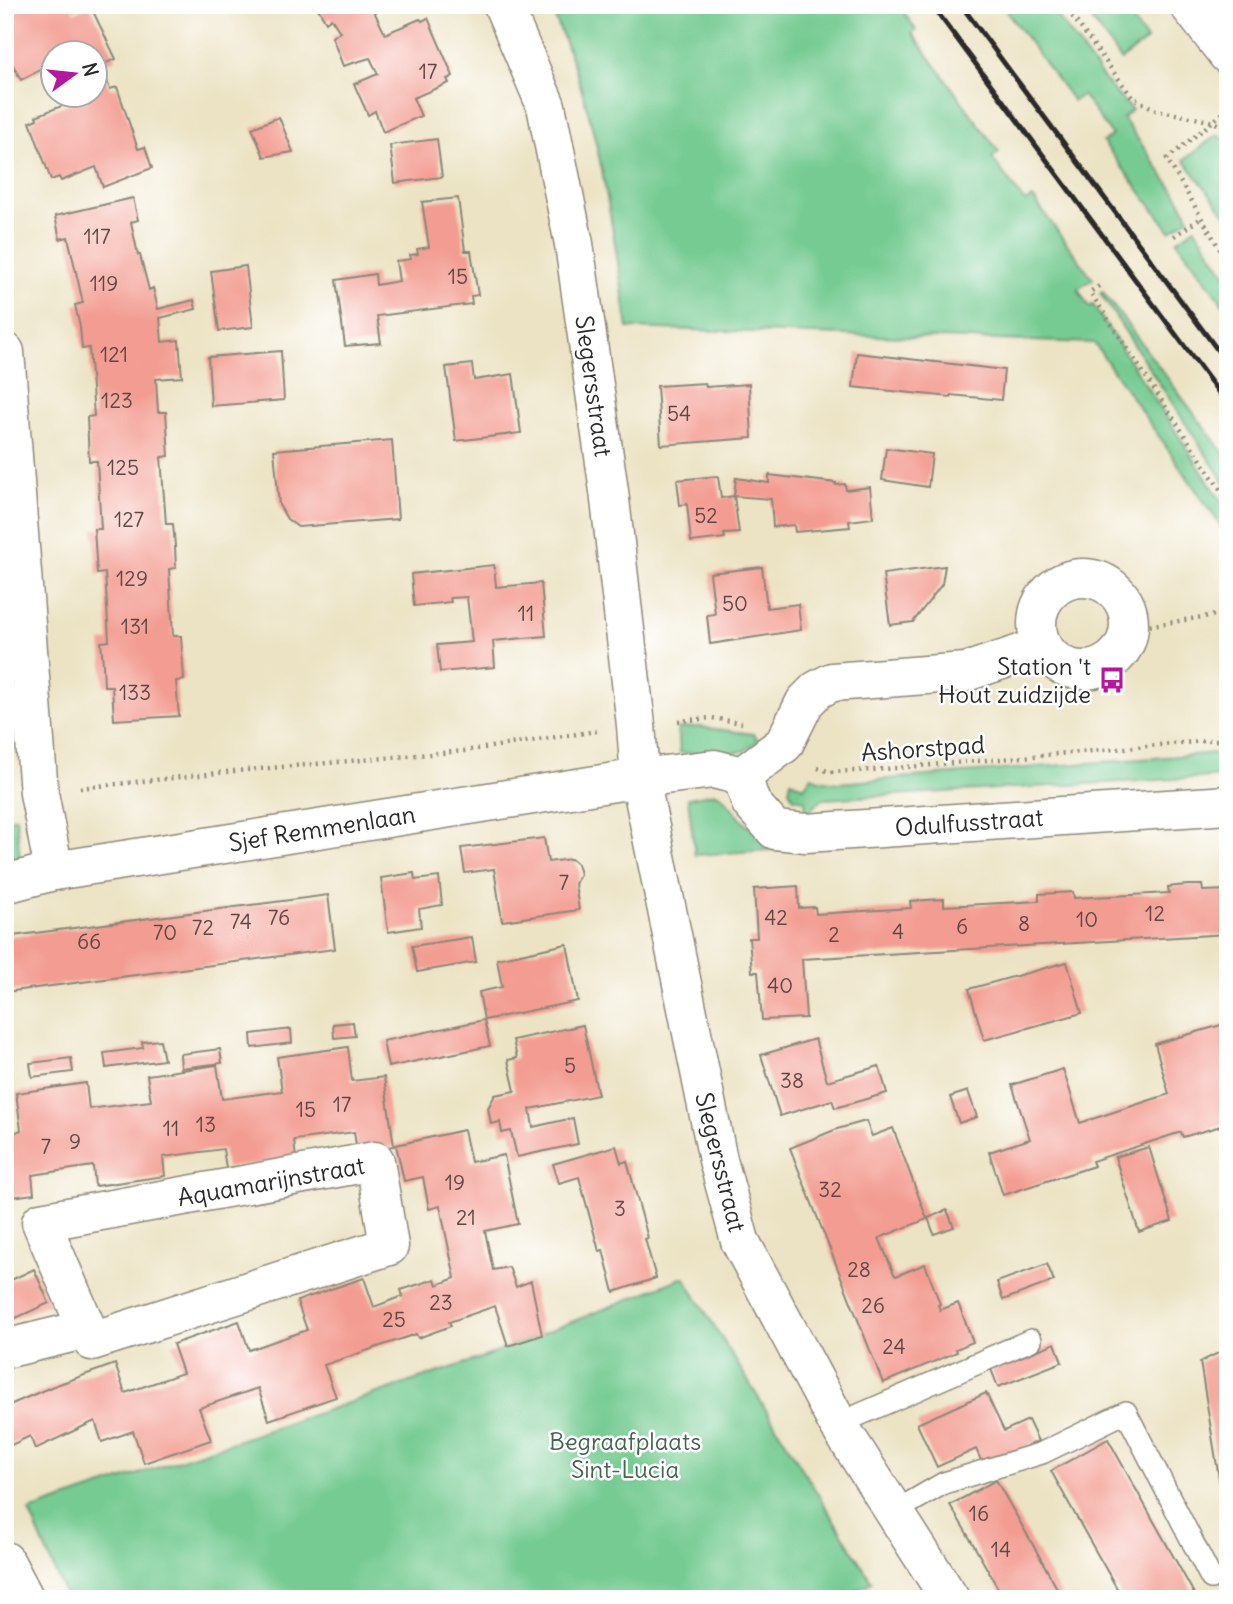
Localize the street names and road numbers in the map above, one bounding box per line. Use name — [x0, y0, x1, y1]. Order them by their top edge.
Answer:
street label: Slegersstraat — [569, 313, 619, 459]
street label: Ashorstpad — [860, 729, 986, 767]
street label: Sjef Remmenlaan — [227, 798, 417, 858]
street label: Odulfusstraat — [894, 802, 1044, 842]
street label: Slegersstraat — [689, 1089, 753, 1235]
street label: Aquamarijnstraat — [175, 1150, 367, 1212]

